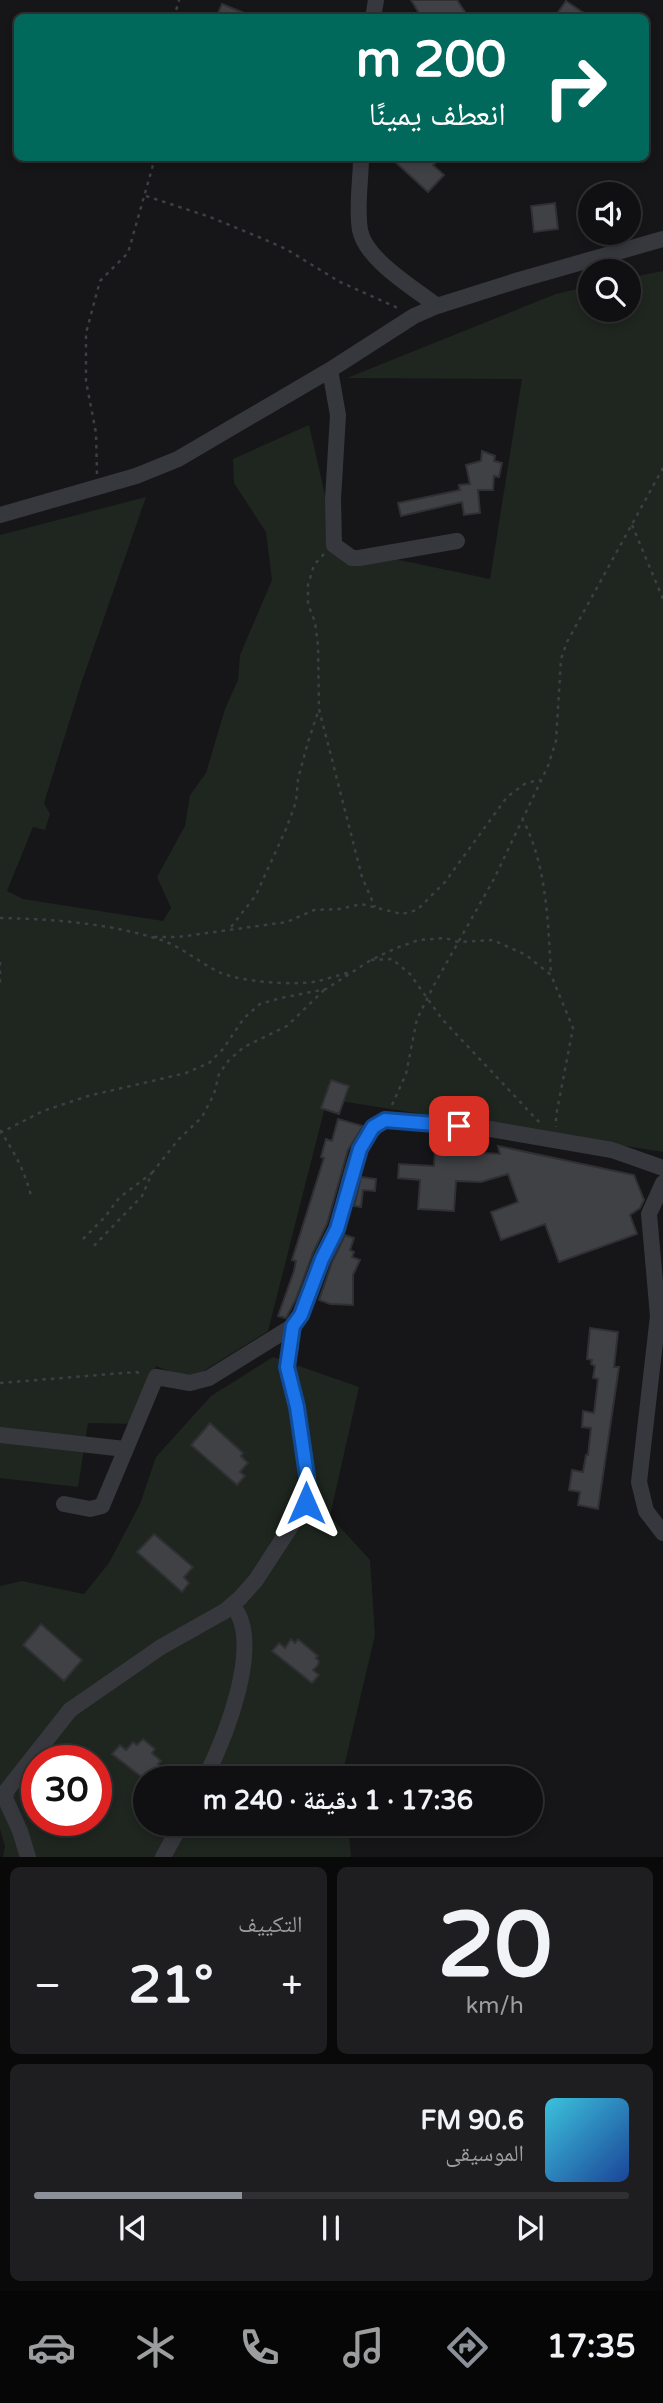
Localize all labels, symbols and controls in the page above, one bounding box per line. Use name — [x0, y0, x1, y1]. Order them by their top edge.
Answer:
text: 200 m — [356, 31, 506, 90]
icon: right — [530, 42, 621, 133]
text: انعطف يمينًا — [369, 96, 506, 134]
map controls — [578, 182, 641, 322]
button: sound — [578, 182, 641, 245]
button: search — [578, 259, 641, 322]
pin — [429, 1096, 489, 1156]
icon: arrive — [440, 1107, 478, 1145]
position arrow — [269, 1466, 343, 1540]
speed limit sign: 30 — [21, 1745, 112, 1836]
text: 17:36 · 1 دقيقة · 240 m — [203, 1785, 473, 1816]
text: 20 — [438, 1891, 552, 2001]
text: التكييف — [238, 1911, 303, 1939]
text: 21° — [129, 1954, 214, 2017]
text: − — [34, 1963, 61, 2009]
text: + — [281, 1963, 302, 2009]
text: km/h — [466, 1992, 524, 2020]
text: 90.6 FM — [421, 2105, 524, 2136]
text: الموسيقى — [445, 2140, 524, 2168]
icon: previous — [114, 2209, 152, 2247]
icon: pause — [312, 2209, 350, 2247]
icon: next — [511, 2209, 549, 2247]
icon: car — [27, 2323, 76, 2372]
icon: climate — [131, 2323, 180, 2372]
icon: phone — [235, 2323, 284, 2372]
icon: music — [339, 2323, 388, 2372]
icon: directions — [443, 2323, 492, 2372]
text: 17:35 — [547, 2328, 636, 2366]

